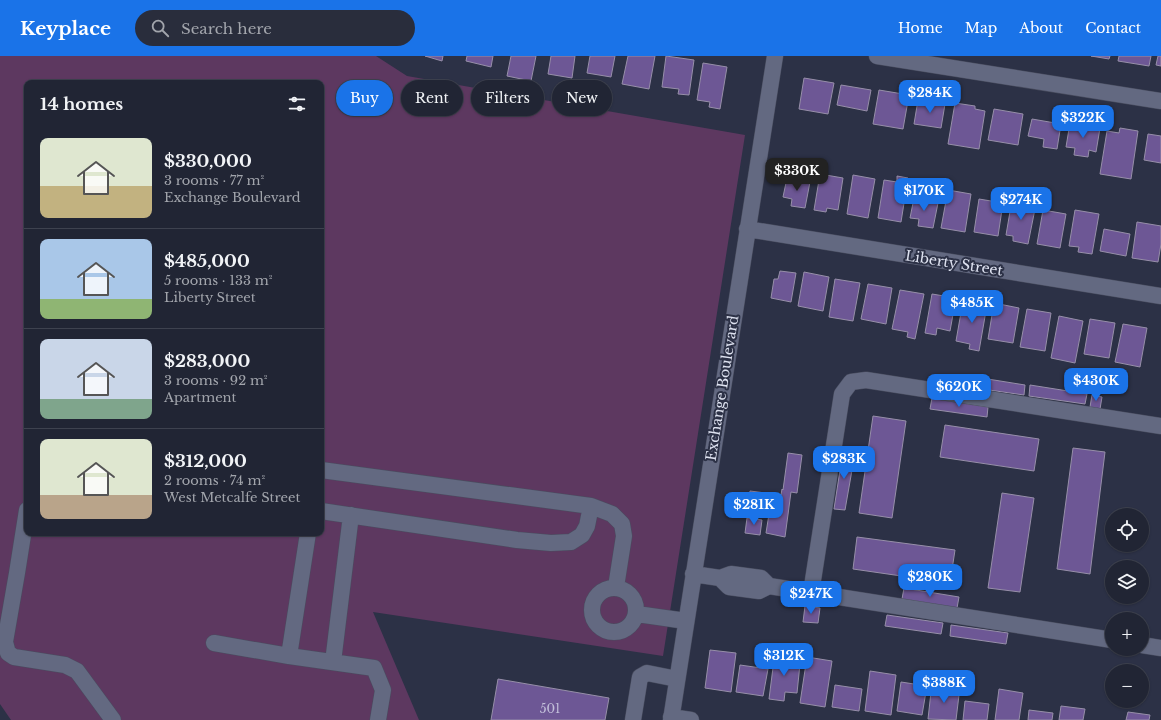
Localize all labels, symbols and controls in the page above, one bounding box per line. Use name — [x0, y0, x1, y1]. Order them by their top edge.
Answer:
search box — [135, 10, 415, 46]
text: Keyplace — [20, 17, 111, 40]
icon: search — [149, 17, 171, 39]
text: Search here — [181, 19, 272, 38]
text: Home — [898, 19, 943, 37]
text: Map — [965, 19, 997, 37]
text: About — [1019, 19, 1063, 37]
text: Contact — [1085, 19, 1141, 37]
chip: Buy — [336, 80, 393, 116]
chip: Rent — [401, 80, 463, 116]
chip: Filters — [471, 80, 544, 116]
chip: New — [552, 80, 612, 116]
pin: $284K — [902, 80, 958, 114]
text: $284K — [908, 84, 952, 101]
icon: filters — [286, 93, 308, 115]
text: 14 homes — [40, 94, 123, 115]
pin: $322K — [1055, 105, 1111, 139]
text: $322K — [1061, 109, 1105, 126]
text: $330,000 — [164, 151, 252, 172]
icon: home — [72, 154, 120, 202]
pin: $330K — [769, 158, 825, 192]
text: $330K — [774, 162, 820, 179]
text: 3 rooms · 77 m² — [164, 172, 264, 189]
pin: $170K — [896, 178, 952, 212]
text: $170K — [903, 182, 945, 199]
pin: $274K — [993, 187, 1049, 221]
text: Exchange Boulevard — [164, 189, 301, 206]
text: $274K — [1000, 191, 1042, 208]
street label: Liberty Street — [904, 246, 1005, 280]
text: $485,000 — [164, 251, 250, 272]
icon: home — [72, 255, 120, 303]
text: 5 rooms · 133 m² — [164, 272, 272, 289]
text: Liberty Street — [164, 289, 256, 306]
pin: $485K — [944, 290, 1000, 324]
text: $485K — [950, 294, 994, 311]
street label: Exchange Boulevard — [702, 313, 742, 462]
text: $283,000 — [164, 351, 250, 372]
icon: home — [72, 355, 120, 403]
pin: $430K — [1068, 368, 1124, 402]
text: 3 rooms · 92 m² — [164, 372, 268, 389]
text: $430K — [1073, 372, 1119, 389]
pin: $620K — [931, 374, 987, 408]
text: $620K — [936, 378, 982, 395]
text: Apartment — [164, 389, 236, 406]
pin: $283K — [816, 446, 872, 480]
text: $283K — [822, 450, 866, 467]
text: $312,000 — [164, 451, 247, 472]
icon: home — [72, 455, 120, 503]
text: 2 rooms · 74 m² — [164, 472, 265, 489]
text: West Metcalfe Street — [164, 489, 300, 506]
pin: $281K — [726, 492, 782, 526]
text: $281K — [733, 496, 775, 513]
map controls — [1105, 508, 1149, 708]
button: locate — [1105, 508, 1149, 552]
button: layers — [1105, 560, 1149, 604]
pin: $280K — [902, 564, 958, 598]
text: $280K — [907, 568, 953, 585]
pin: $247K — [783, 581, 839, 615]
text: $247K — [790, 585, 832, 602]
button: + — [1105, 612, 1149, 656]
pin: $312K — [756, 643, 812, 677]
text: $312K — [763, 647, 805, 664]
button: − — [1105, 664, 1149, 708]
pin: $388K — [916, 670, 972, 704]
text: $388K — [922, 674, 966, 691]
house number: 501 — [540, 701, 560, 716]

